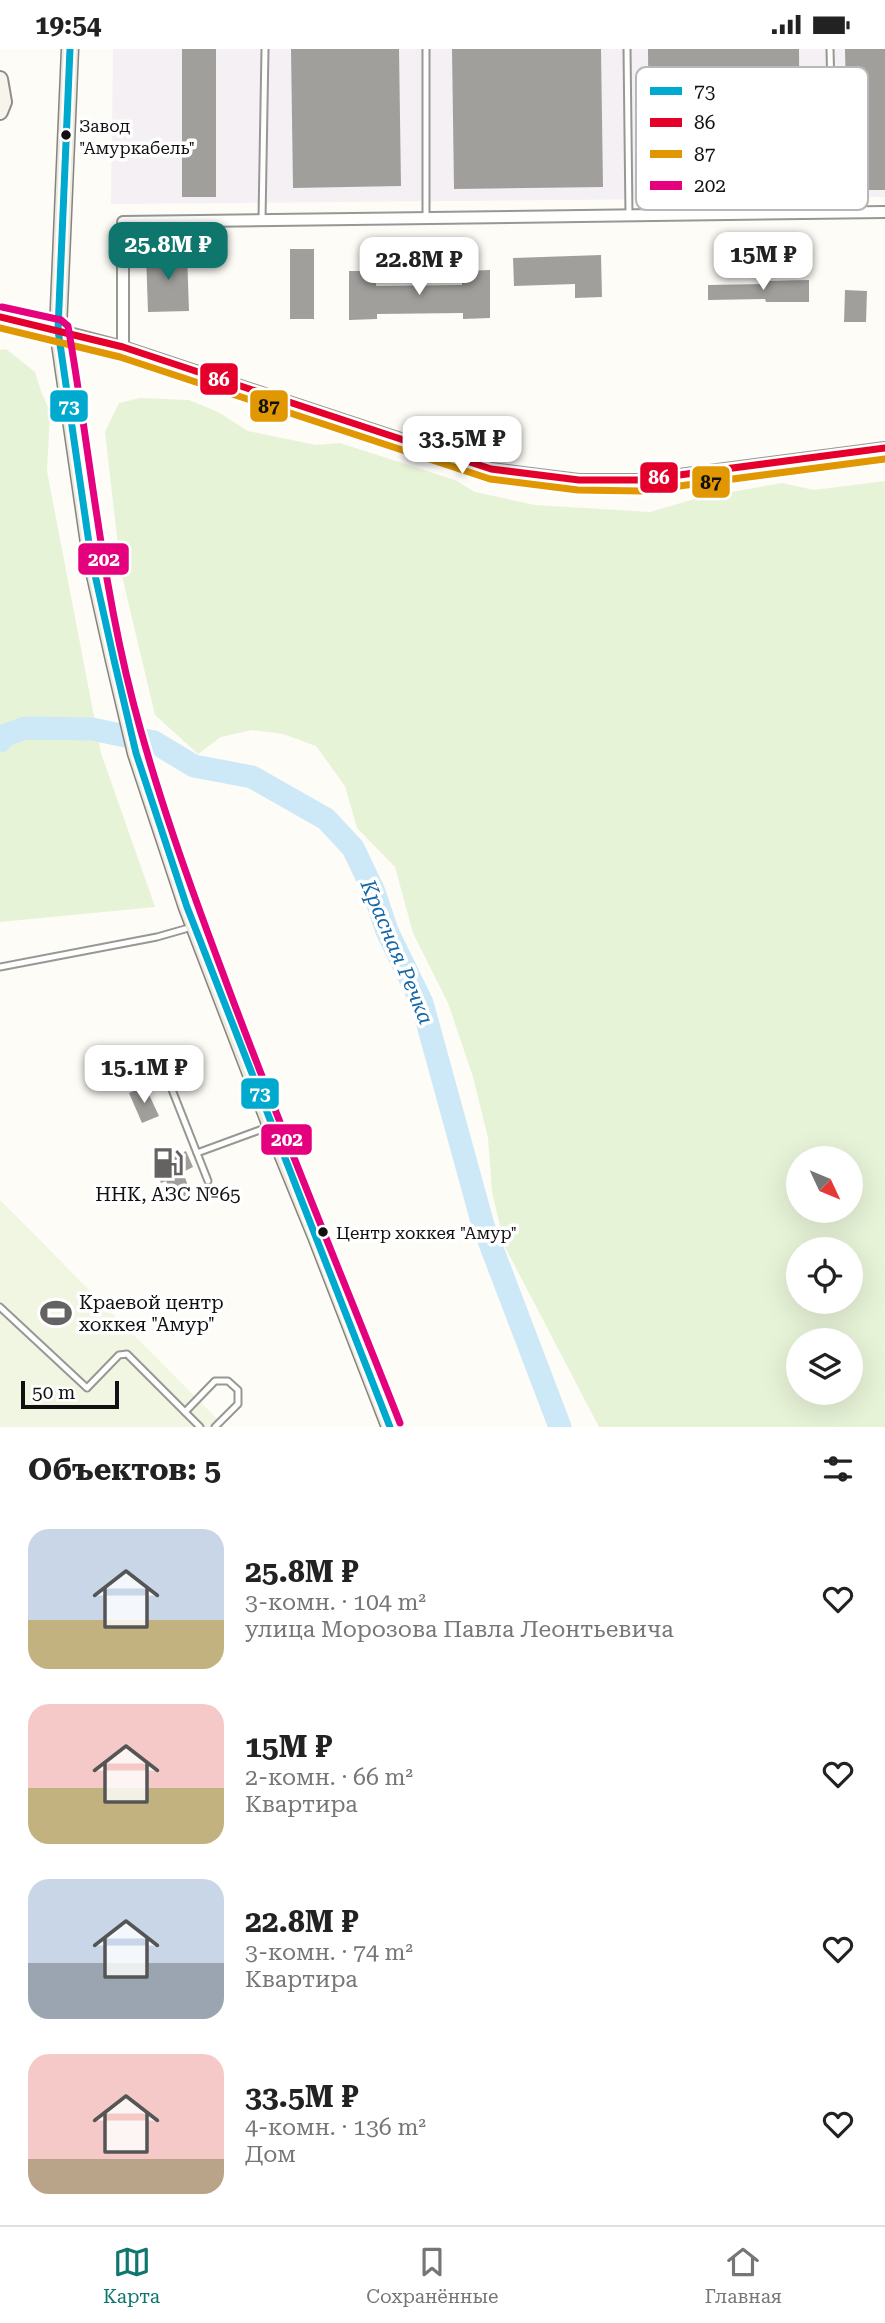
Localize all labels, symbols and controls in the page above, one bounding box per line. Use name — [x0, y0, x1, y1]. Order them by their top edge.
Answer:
text: 19:54 — [35, 10, 101, 40]
legend — [636, 67, 868, 210]
text: 73 — [694, 80, 715, 103]
text: 86 — [694, 111, 715, 134]
place label: Завод "Амуркабель" — [79, 116, 195, 158]
marker: Завод "Амуркабель" — [59, 128, 73, 142]
text: 87 — [694, 143, 716, 166]
text: 202 — [694, 174, 726, 197]
pin: 25.8M ₽ — [103, 223, 233, 282]
text: 25.8M ₽ — [125, 231, 211, 258]
pin: 15M ₽ — [714, 233, 812, 292]
pin: 22.8M ₽ — [354, 237, 484, 297]
text: 15M ₽ — [730, 241, 796, 268]
text: 22.8M ₽ — [376, 246, 462, 273]
line badge: 86 — [199, 362, 239, 396]
text: 86 — [208, 368, 230, 391]
line badge: 73 — [49, 389, 89, 423]
line badge: 87 — [249, 389, 289, 423]
text: 73 — [58, 395, 80, 418]
text: 87 — [258, 395, 280, 418]
pin: 33.5M ₽ — [397, 417, 527, 476]
text: 33.5M ₽ — [419, 425, 505, 452]
line badge: 86 — [639, 461, 679, 494]
line badge: 87 — [691, 465, 731, 499]
text: 86 — [648, 466, 670, 489]
text: 87 — [700, 471, 722, 494]
line badge: 202 — [77, 542, 130, 576]
text: 202 — [88, 548, 120, 571]
water label: Красная Речка — [355, 875, 438, 1028]
pin: 15.1M ₽ — [79, 1045, 209, 1105]
text: 15.1M ₽ — [101, 1054, 187, 1081]
line badge: 73 — [240, 1077, 280, 1110]
text: 73 — [249, 1082, 271, 1105]
line badge: 202 — [260, 1123, 313, 1156]
text: 202 — [271, 1128, 303, 1151]
fuel station icon: ННК, АЗС №65 — [151, 1146, 185, 1180]
north arrow — [786, 1146, 863, 1223]
map controls — [786, 1146, 863, 1405]
place label: ННК, АЗС №65 — [95, 1183, 241, 1206]
place label: Центр хоккея "Амур" — [336, 1223, 517, 1243]
marker: Центр хоккея "Амур" — [316, 1225, 330, 1239]
button: locate — [786, 1237, 863, 1314]
place label: Краевой центр хоккея "Амур" — [79, 1291, 224, 1336]
sports icon: Краевой центр хоккея "Амур" — [39, 1296, 73, 1330]
button: layers — [786, 1328, 863, 1405]
scale bar — [21, 1378, 119, 1410]
text: 50 m — [32, 1381, 75, 1404]
icon: filters — [819, 1450, 857, 1488]
text: Объектов: 5 — [28, 1452, 221, 1487]
text: 25.8M ₽ — [245, 1554, 358, 1589]
icon: home — [84, 1557, 168, 1641]
icon: heart — [819, 1580, 857, 1618]
text: 3-комн. · 104 m² — [245, 1589, 426, 1616]
text: улица Морозова Павла Леонтьевича — [245, 1616, 674, 1643]
text: 15M ₽ — [245, 1729, 332, 1764]
icon: home — [84, 1732, 168, 1816]
icon: heart — [819, 1755, 857, 1793]
text: 2-комн. · 66 m² — [245, 1764, 413, 1791]
text: Квартира — [245, 1791, 358, 1818]
text: 22.8M ₽ — [245, 1904, 358, 1939]
icon: home — [84, 1907, 168, 1991]
icon: heart — [819, 1930, 857, 1968]
text: 3-комн. · 74 m² — [245, 1939, 413, 1966]
text: Квартира — [245, 1966, 358, 1993]
text: 33.5M ₽ — [245, 2079, 358, 2114]
icon: home — [84, 2082, 168, 2166]
icon: heart — [819, 2105, 857, 2143]
text: 4-комн. · 136 m² — [245, 2114, 426, 2141]
text: Дом — [245, 2141, 296, 2168]
tab: Карта — [103, 2243, 160, 2308]
tab: Сохранённые — [366, 2243, 498, 2308]
tab: Главная — [705, 2243, 782, 2308]

